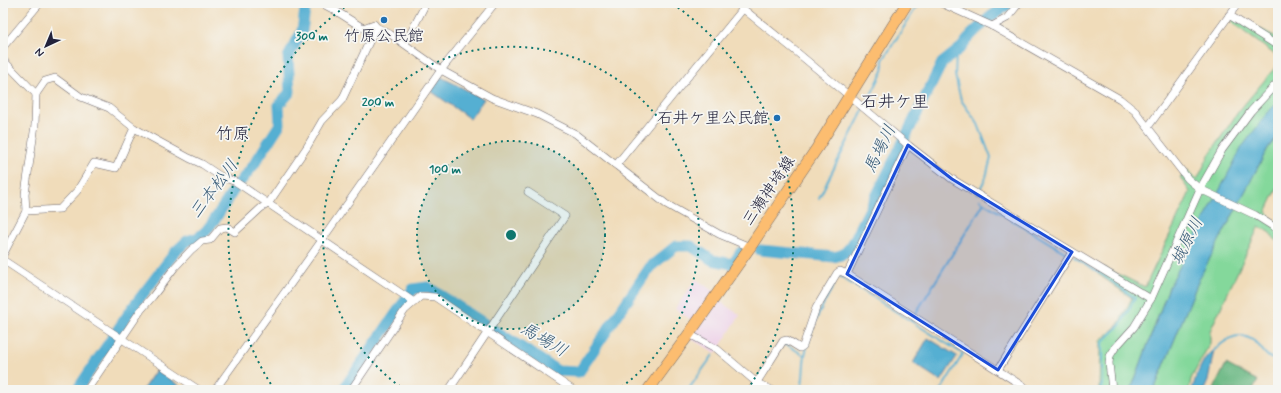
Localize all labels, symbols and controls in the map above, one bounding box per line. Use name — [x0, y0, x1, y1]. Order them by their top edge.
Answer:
marker: 竹原公民館 — [379, 15, 389, 25]
north arrow — [26, 26, 66, 66]
place label: 竹原公民館 — [344, 26, 424, 47]
text: 300 m — [296, 29, 329, 45]
text: N — [32, 45, 47, 60]
district label: 石井ケ里 — [861, 91, 929, 113]
text: 200 m — [362, 95, 395, 111]
place label: 石井ケ里公民館 — [657, 108, 769, 129]
marker: 石井ケ里公民館 — [772, 113, 782, 123]
water label: 馬場川 — [859, 121, 901, 177]
district label: 竹原 — [216, 123, 250, 145]
street label: 三瀬神埼線 — [738, 152, 800, 230]
water label: 三本松川 — [185, 155, 243, 223]
text: 100 m — [429, 162, 462, 178]
water label: 城原川 — [1166, 213, 1208, 269]
centre of rings — [504, 228, 518, 242]
water label: 馬場川 — [516, 318, 572, 362]

